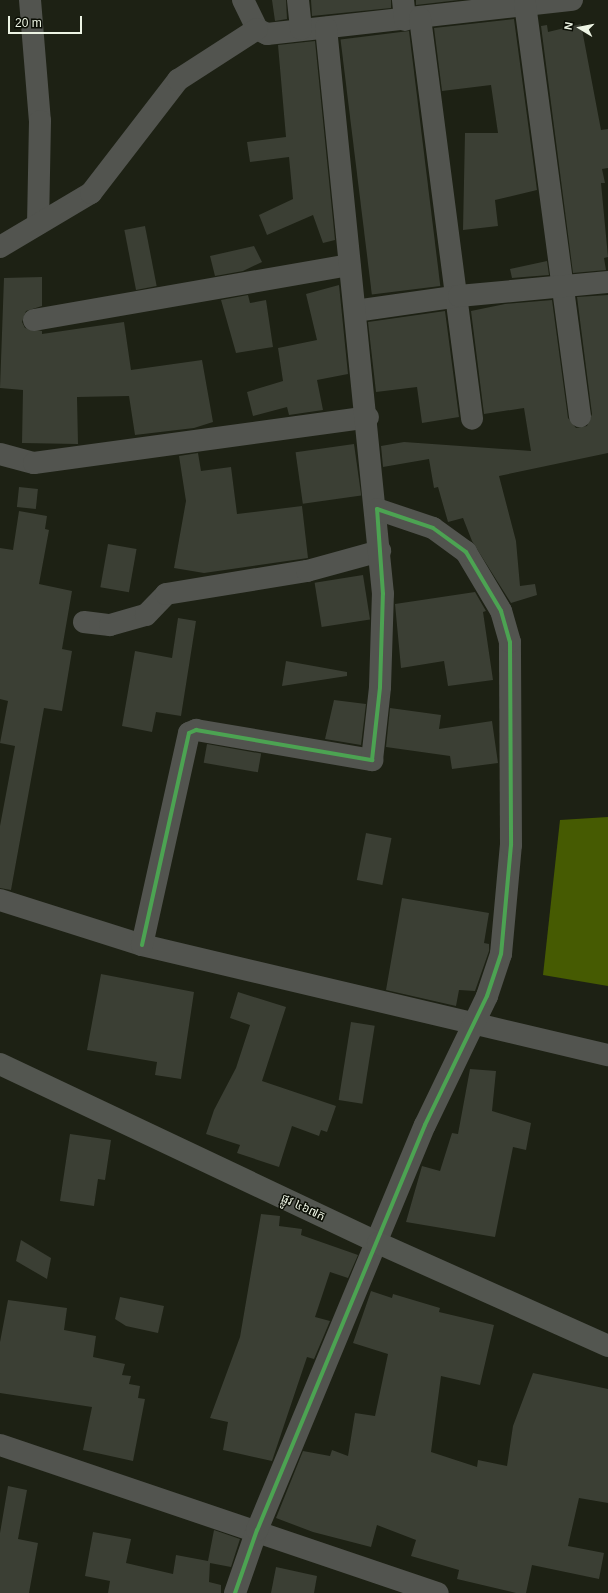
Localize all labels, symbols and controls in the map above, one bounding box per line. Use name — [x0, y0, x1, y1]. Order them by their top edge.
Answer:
scale bar — [10, 8, 84, 34]
north arrow — [560, 8, 600, 48]
text: 20 m — [15, 16, 42, 30]
text: N — [562, 21, 575, 31]
street label: ផ្លូវ ៤៦៧ក — [279, 1192, 327, 1224]

